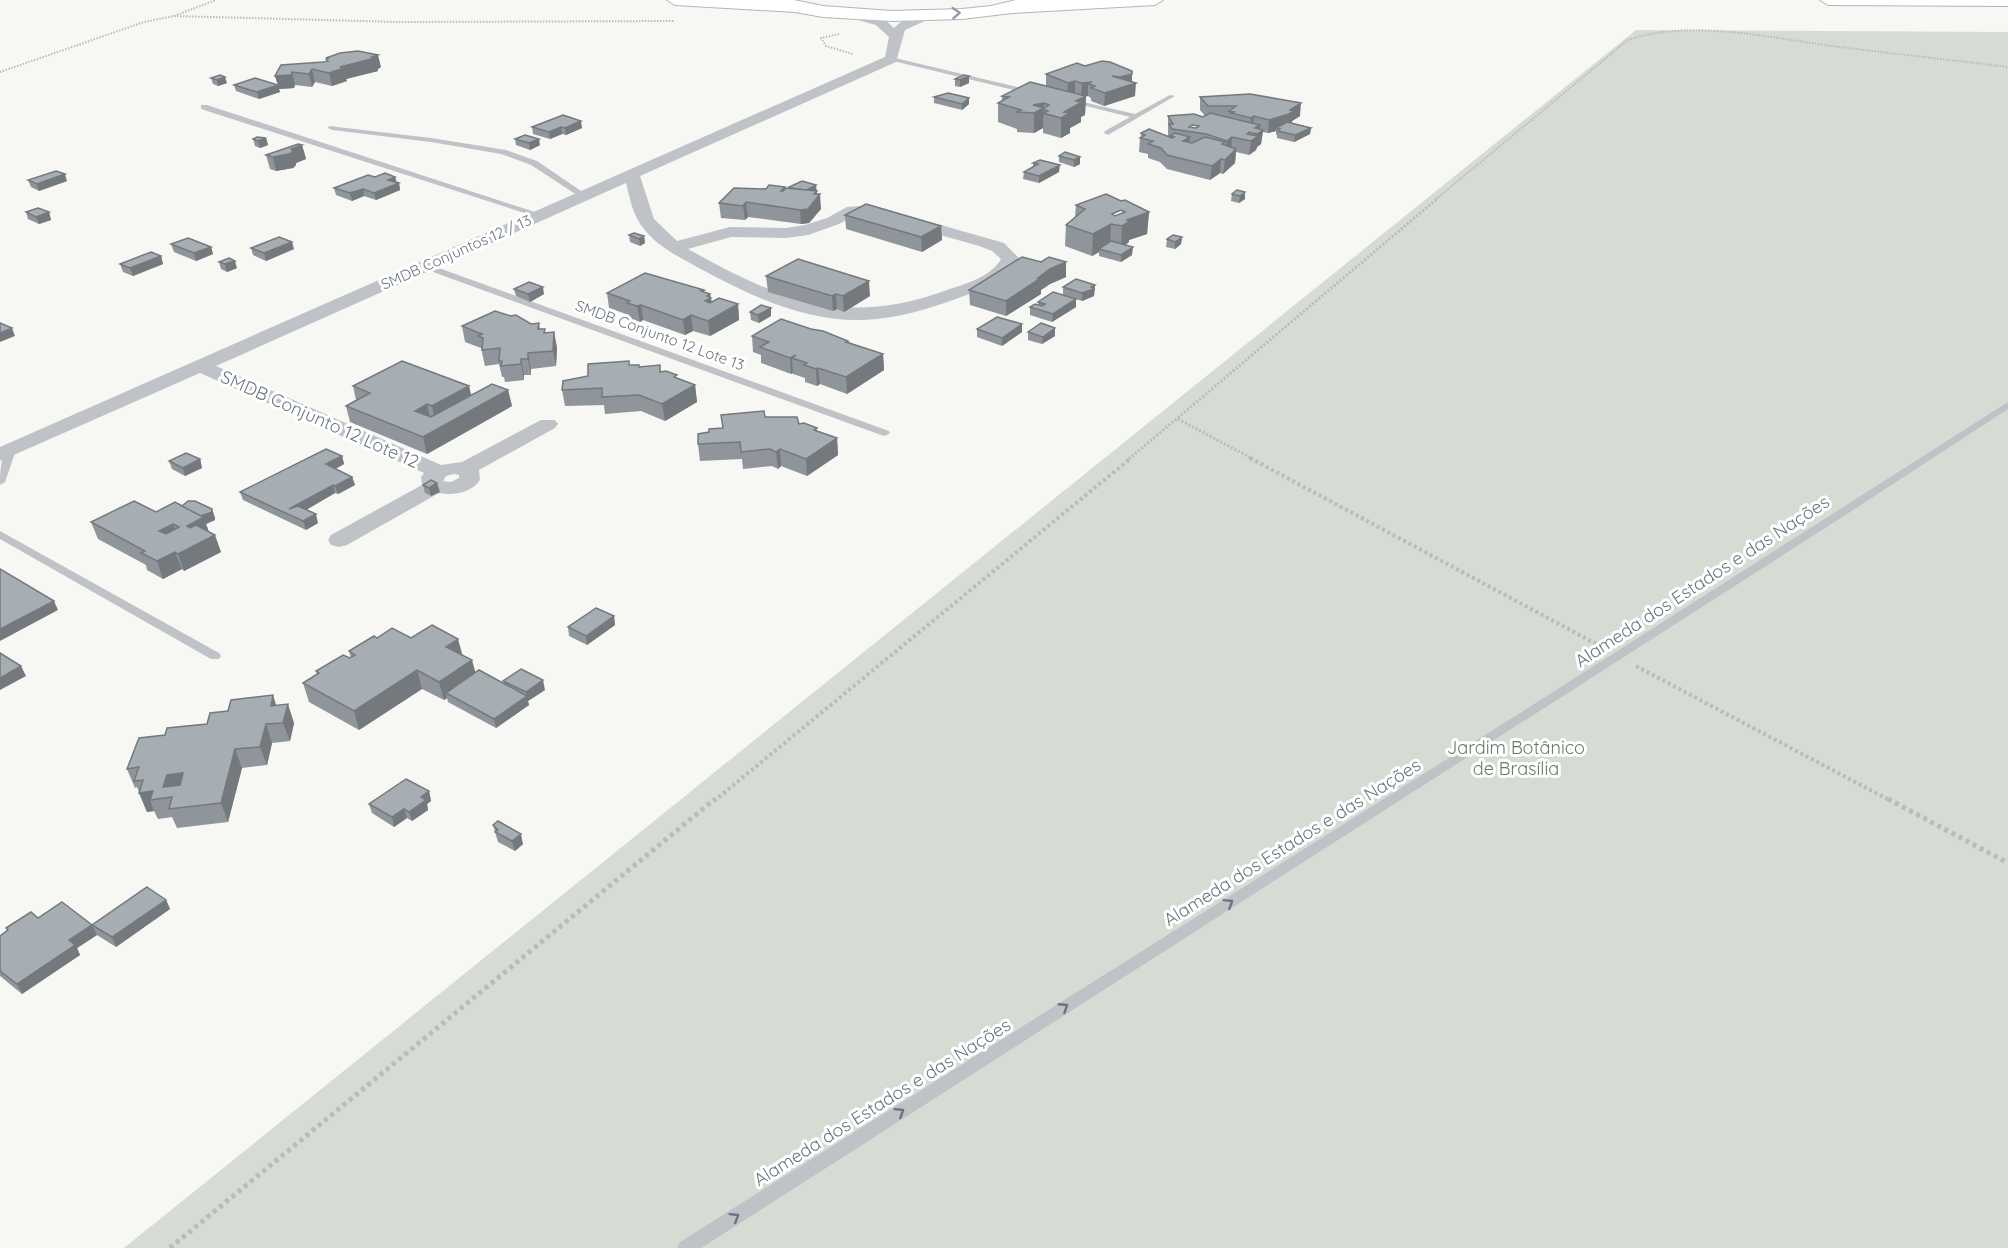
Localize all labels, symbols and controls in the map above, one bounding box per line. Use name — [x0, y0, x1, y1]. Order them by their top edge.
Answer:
one-way arrow — [951, 7, 960, 20]
street label: SMDB Conjuntos 12 / 13 — [378, 210, 534, 294]
street label: SMDB Conjunto 12 Lote 13 — [573, 296, 747, 374]
street label: SMDB Conjunto 12 Lote 12 — [217, 365, 423, 473]
street label: Alameda dos Estados e das Nações — [1570, 490, 1834, 672]
park label: Jardim Botânico de Brasília — [1447, 736, 1585, 780]
street label: Alameda dos Estados e das Nações — [1159, 753, 1425, 931]
one-way arrow — [1223, 898, 1233, 910]
one-way arrow — [1058, 1003, 1068, 1015]
street label: Alameda dos Estados e das Nações — [749, 1013, 1015, 1191]
one-way arrow — [894, 1108, 904, 1120]
one-way arrow — [729, 1212, 739, 1224]

